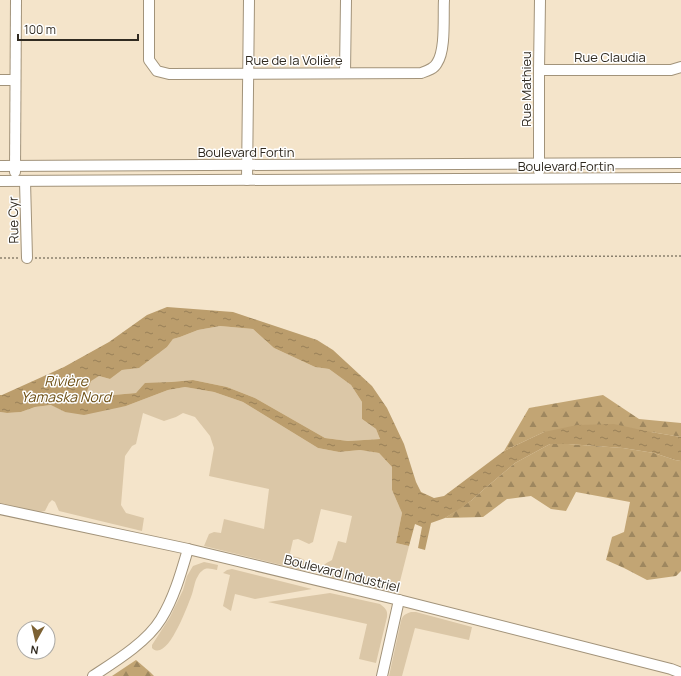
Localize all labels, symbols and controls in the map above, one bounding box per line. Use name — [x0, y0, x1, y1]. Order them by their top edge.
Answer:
scale bar — [18, 16, 138, 42]
text: 100 m — [24, 21, 56, 38]
street label: Rue Claudia — [574, 48, 646, 66]
street label: Rue de la Volière — [245, 51, 343, 69]
street label: Rue Mathieu — [517, 51, 535, 127]
street label: Boulevard Fortin — [198, 143, 294, 161]
street label: Boulevard Fortin — [518, 157, 614, 175]
street label: Rue Cyr — [4, 196, 22, 244]
water label: Rivière Yamaska Nord — [21, 371, 113, 406]
street label: Boulevard Industriel — [282, 550, 402, 596]
north arrow — [16, 620, 56, 660]
text: N — [29, 642, 39, 658]

